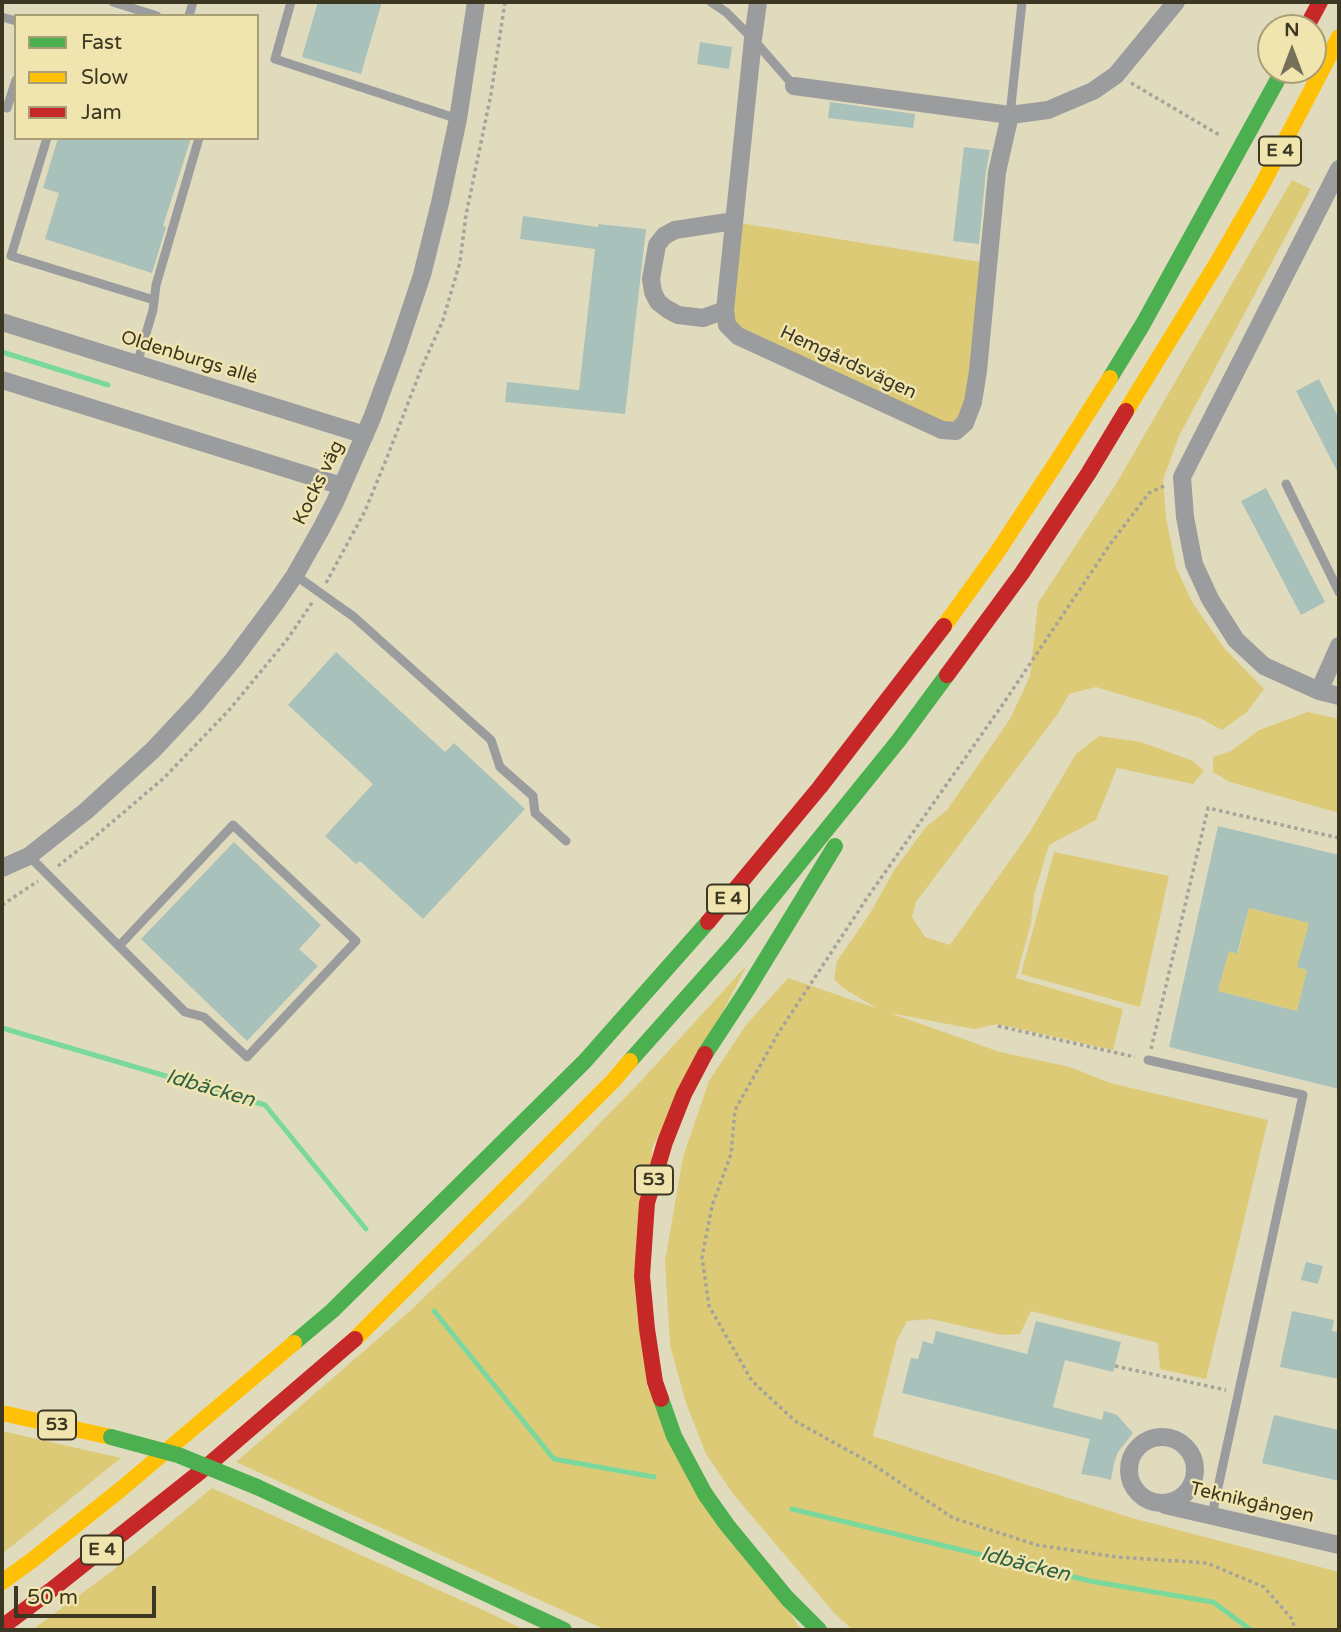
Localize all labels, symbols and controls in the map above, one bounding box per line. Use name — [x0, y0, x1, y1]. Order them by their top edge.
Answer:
legend — [14, 14, 259, 140]
north arrow — [1257, 14, 1327, 84]
text: N — [1284, 19, 1300, 41]
text: Fast — [81, 30, 122, 55]
text: Slow — [81, 65, 128, 90]
text: Jam — [81, 100, 122, 125]
road number: E 4 — [1259, 136, 1301, 166]
street label: Hemgårdsvägen — [776, 321, 920, 405]
street label: Oldenburgs allé — [118, 326, 260, 390]
street label: Kocks väg — [289, 437, 349, 529]
road number: E 4 — [707, 884, 749, 914]
water label: Idbäcken — [163, 1064, 257, 1114]
road number: 53 — [635, 1166, 673, 1195]
road number: 53 — [38, 1410, 76, 1440]
street label: Teknikgången — [1188, 1478, 1316, 1528]
road number: E 4 — [81, 1535, 123, 1564]
water label: Idbäcken — [978, 1542, 1072, 1588]
scale bar — [18, 1572, 159, 1616]
text: 50 m — [27, 1585, 78, 1610]

